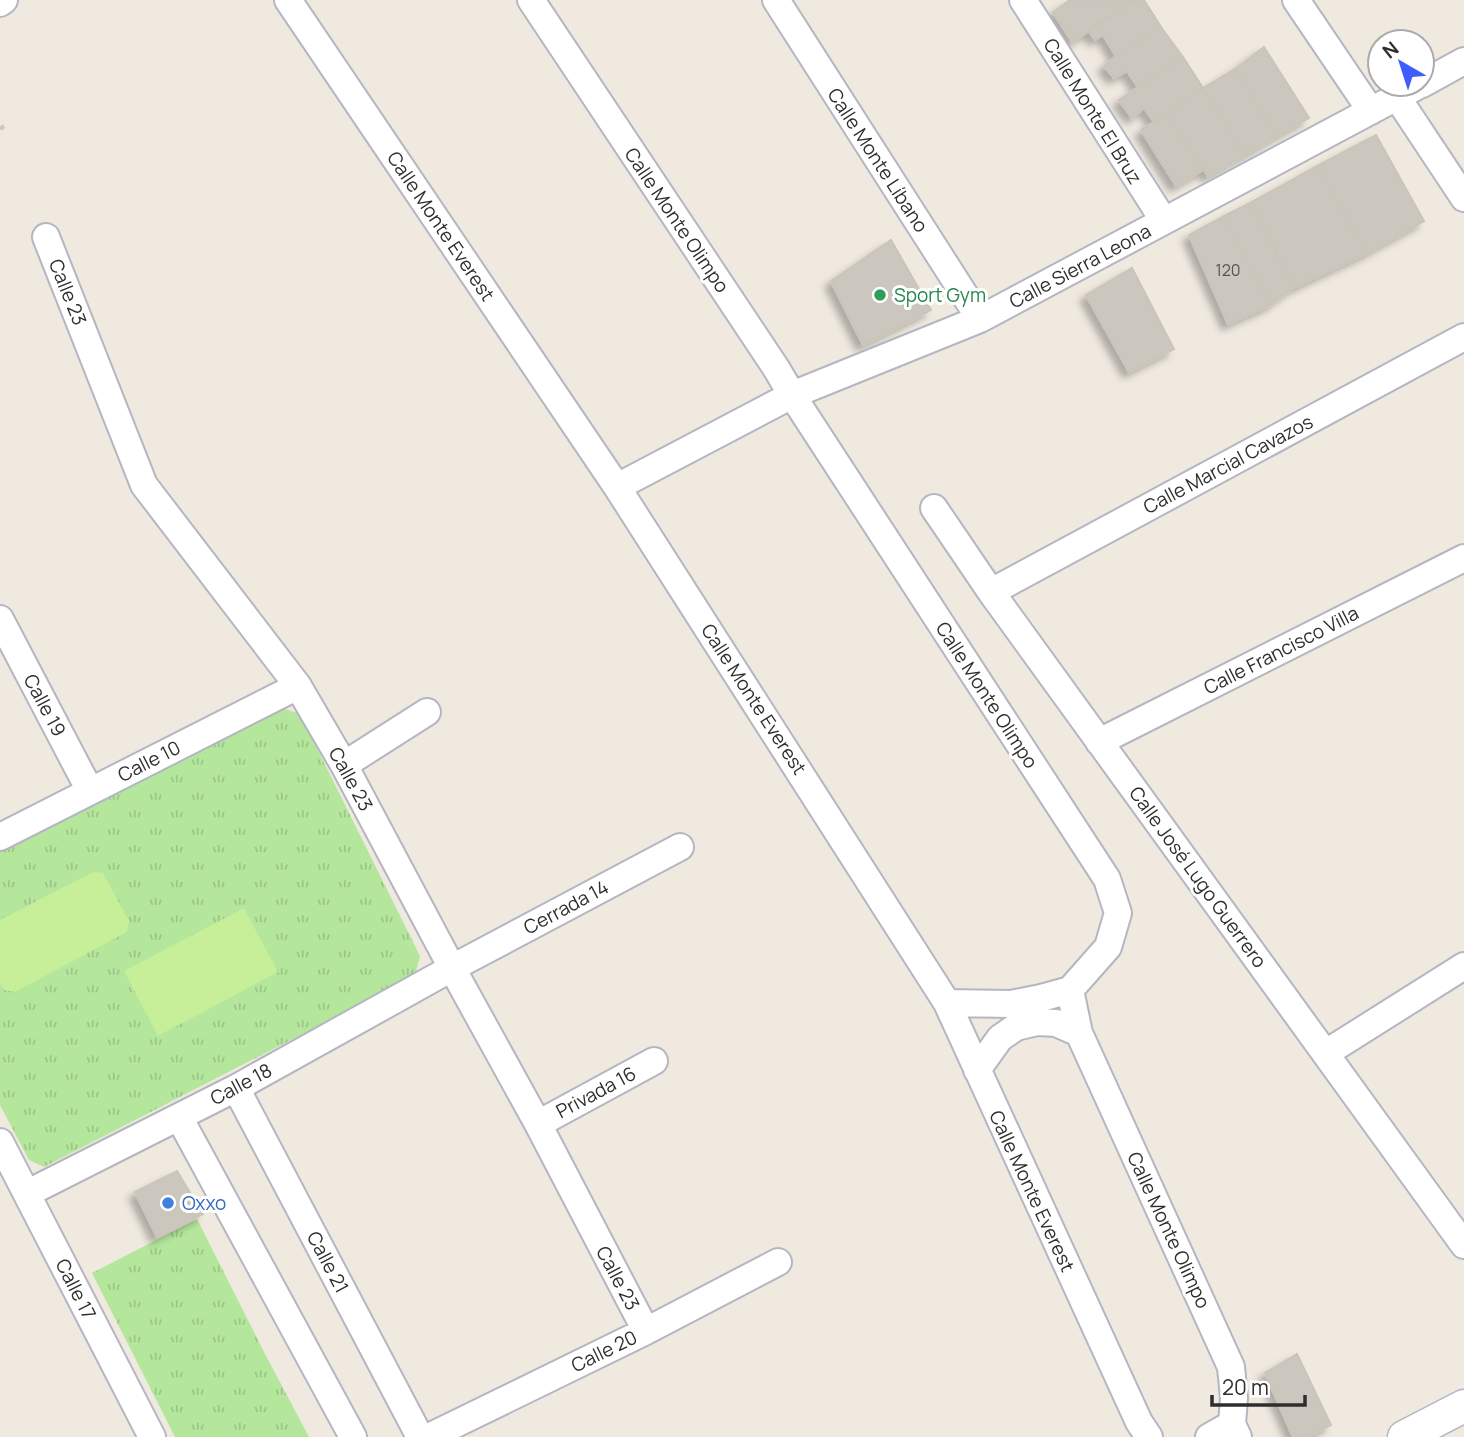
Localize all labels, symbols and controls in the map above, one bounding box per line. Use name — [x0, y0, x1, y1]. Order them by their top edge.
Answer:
north arrow — [1366, 28, 1436, 98]
street label: Calle Monte El Bruz — [1038, 33, 1148, 189]
text: N — [1377, 35, 1404, 64]
street label: Calle Monte Líbano — [822, 83, 934, 237]
street label: Calle Monte Olimpo — [619, 142, 735, 298]
street label: Calle Monte Everest — [381, 146, 501, 306]
street label: Calle Sierra Leona — [1005, 218, 1155, 314]
street label: Calle 23 — [43, 255, 93, 329]
house number: 120 — [1215, 259, 1241, 281]
place label: Sport Gym — [894, 282, 986, 308]
marker: Sport Gym — [872, 287, 888, 303]
street label: Calle Marcial Cavazos — [1139, 408, 1317, 520]
street label: Calle Francisco Villa — [1199, 600, 1363, 700]
street label: Calle Monte Olimpo — [930, 617, 1044, 773]
street label: Calle Monte Everest — [695, 618, 813, 780]
street label: Calle 19 — [18, 669, 72, 741]
street label: Calle 10 — [113, 734, 185, 788]
street label: Calle 23 — [323, 742, 379, 816]
street label: Calle José Lugo Guerrero — [1123, 781, 1273, 973]
street label: Cerrada 14 — [519, 874, 613, 940]
street label: Calle 18 — [206, 1057, 276, 1111]
street label: Privada 16 — [551, 1060, 641, 1124]
street label: Calle Monte Everest — [983, 1106, 1081, 1276]
street label: Calle Monte Olimpo — [1121, 1148, 1217, 1312]
place label: Oxxo — [182, 1190, 226, 1216]
marker: Oxxo — [160, 1195, 176, 1211]
street label: Calle 21 — [301, 1227, 355, 1297]
street label: Calle 23 — [590, 1241, 646, 1315]
street label: Calle 17 — [50, 1254, 102, 1324]
street label: Calle 20 — [567, 1324, 641, 1378]
scale bar — [1212, 1364, 1305, 1408]
text: 20 m — [1222, 1373, 1269, 1401]

